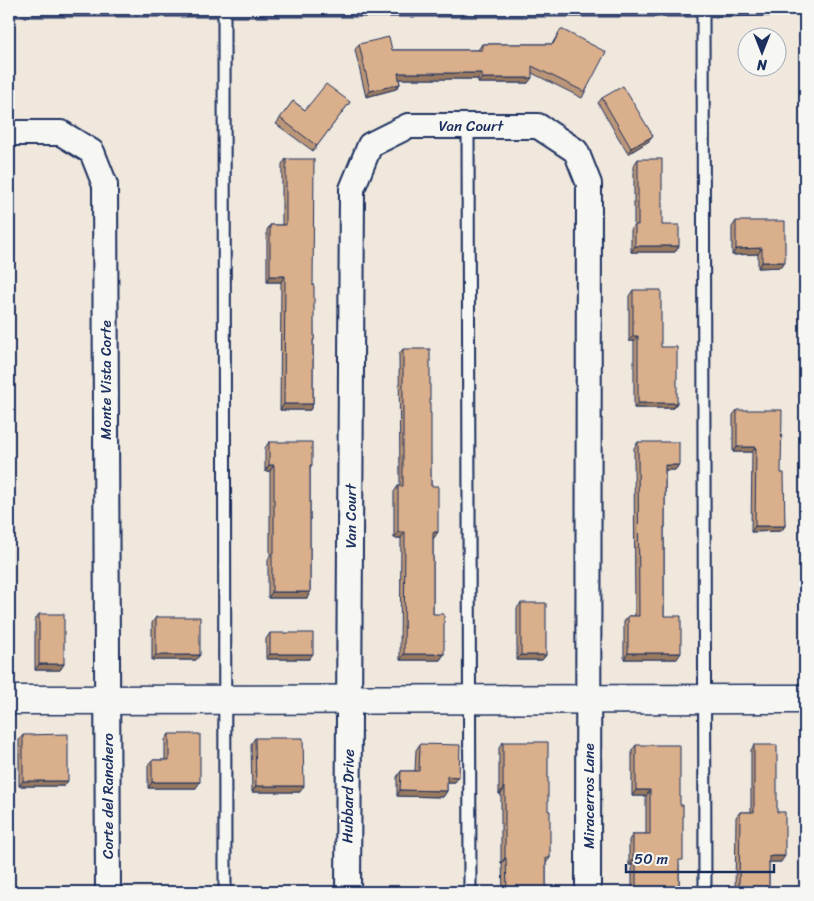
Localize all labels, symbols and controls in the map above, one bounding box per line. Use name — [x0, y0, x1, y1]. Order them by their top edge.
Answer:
north arrow — [736, 28, 786, 78]
text: N — [757, 52, 768, 77]
street label: Van Court — [439, 113, 504, 139]
street label: Monte Vista Corte — [93, 320, 119, 440]
street label: Van Court — [338, 483, 364, 548]
street label: Corte del Ranchero — [95, 732, 121, 859]
street label: Miracerros Lane — [576, 743, 602, 849]
street label: Hubbard Drive — [334, 748, 362, 843]
scale bar — [626, 841, 774, 873]
text: 50 m — [634, 846, 669, 872]

